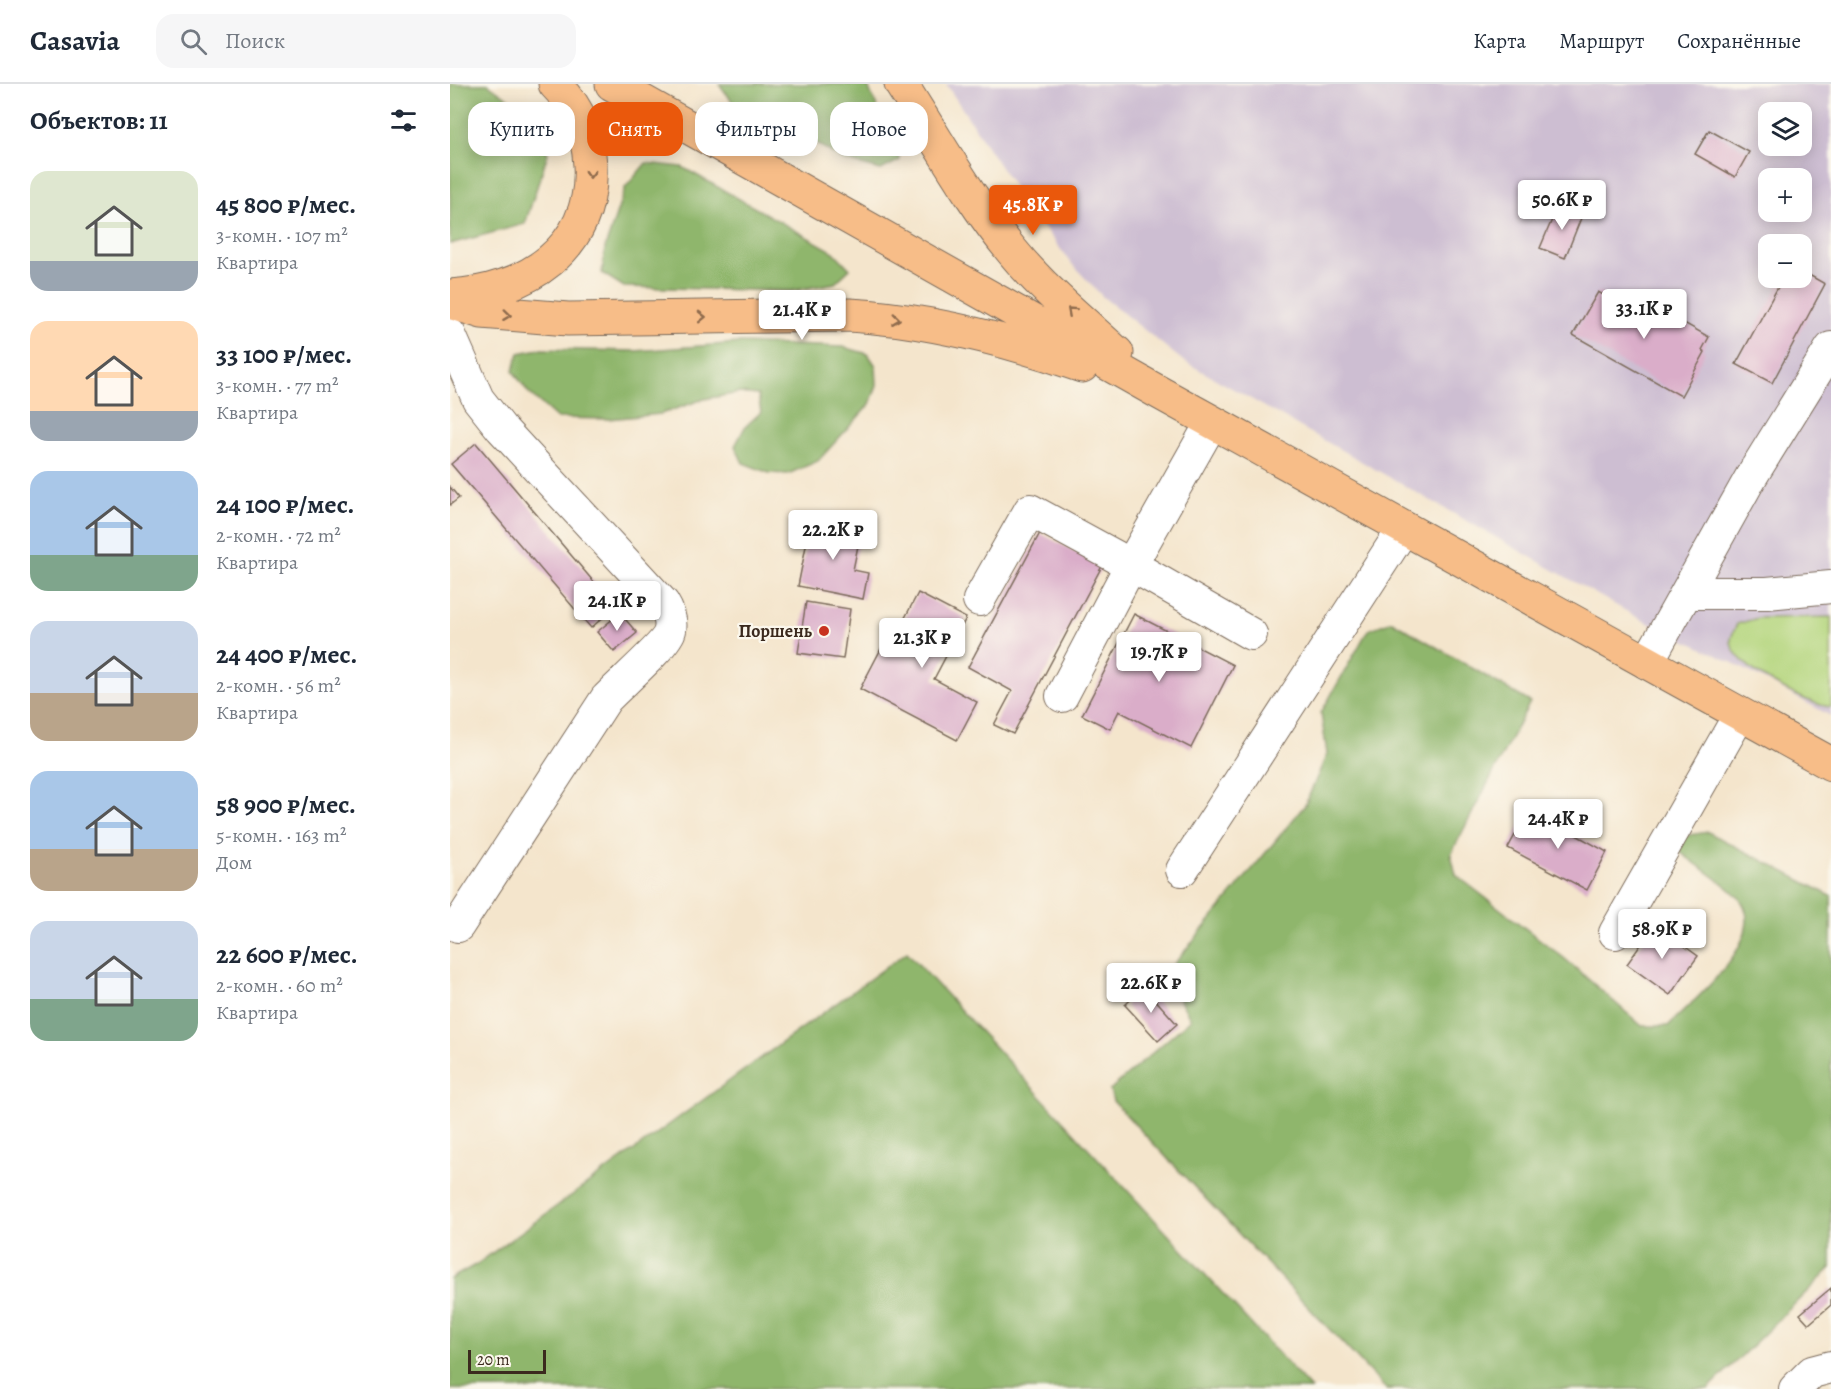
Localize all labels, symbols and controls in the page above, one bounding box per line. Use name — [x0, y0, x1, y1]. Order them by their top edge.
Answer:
search box — [156, 14, 576, 68]
text: Casavia — [30, 22, 120, 60]
icon: search — [177, 25, 210, 58]
text: Поиск — [225, 26, 285, 56]
text: Карта — [1473, 27, 1526, 55]
text: Маршрут — [1559, 27, 1644, 55]
text: Сохранённые — [1677, 27, 1801, 55]
chip: Купить — [468, 102, 575, 156]
chip: Снять — [587, 102, 683, 156]
chip: Фильтры — [695, 102, 818, 156]
chip: Новое — [830, 102, 928, 156]
map controls — [1758, 102, 1812, 288]
button: layers — [1758, 102, 1812, 156]
text: Объектов: 11 — [30, 103, 168, 138]
icon: filters — [387, 104, 420, 137]
button: + — [1758, 168, 1812, 222]
one-way arrow — [584, 169, 596, 178]
pin: 50.6K ₽ — [1507, 180, 1617, 231]
pin: 45.8K ₽ — [978, 185, 1088, 236]
text: 50.6K ₽ — [1532, 186, 1592, 213]
text: 45 800 ₽/мес. — [216, 187, 356, 222]
text: 45.8K ₽ — [1003, 191, 1063, 218]
icon: home — [78, 195, 150, 267]
text: 3-комн. · 107 m² — [216, 222, 348, 249]
button: − — [1758, 234, 1812, 288]
text: Квартира — [216, 249, 298, 276]
pin: 33.1K ₽ — [1589, 289, 1699, 340]
pin: 21.4K ₽ — [747, 290, 857, 341]
text: 33.1K ₽ — [1616, 295, 1672, 322]
text: 21.4K ₽ — [773, 296, 831, 323]
one-way arrow — [1067, 307, 1077, 318]
one-way arrow — [502, 309, 511, 321]
one-way arrow — [697, 311, 706, 323]
one-way arrow — [892, 312, 901, 324]
text: 33 100 ₽/мес. — [216, 337, 352, 372]
icon: home — [78, 345, 150, 417]
text: 3-комн. · 77 m² — [216, 372, 339, 399]
text: Квартира — [216, 399, 298, 426]
text: 24 100 ₽/мес. — [216, 487, 354, 522]
icon: home — [78, 495, 150, 567]
pin: 22.2K ₽ — [778, 510, 888, 561]
text: 22.2K ₽ — [802, 516, 864, 543]
text: 2-комн. · 72 m² — [216, 522, 341, 549]
text: Квартира — [216, 549, 298, 576]
pin: 24.1K ₽ — [562, 581, 672, 632]
text: 24.1K ₽ — [588, 587, 646, 614]
pin: 21.3K ₽ — [867, 618, 977, 669]
place label: Поршень — [739, 619, 813, 643]
marker: Поршень — [817, 624, 831, 638]
text: 21.3K ₽ — [893, 624, 951, 651]
pin: 19.7K ₽ — [1104, 632, 1214, 683]
text: 24 400 ₽/мес. — [216, 637, 357, 672]
text: 19.7K ₽ — [1130, 638, 1188, 665]
icon: home — [78, 645, 150, 717]
text: 2-комн. · 56 m² — [216, 672, 341, 699]
text: Квартира — [216, 699, 298, 726]
text: 58 900 ₽/мес. — [216, 787, 356, 822]
icon: home — [78, 795, 150, 867]
pin: 24.4K ₽ — [1503, 799, 1613, 850]
text: 24.4K ₽ — [1528, 805, 1588, 832]
text: 5-комн. · 163 m² — [216, 822, 347, 849]
text: Дом — [216, 849, 252, 876]
pin: 58.9K ₽ — [1607, 909, 1717, 960]
text: 58.9K ₽ — [1632, 915, 1692, 942]
text: 22 600 ₽/мес. — [216, 937, 358, 972]
icon: home — [78, 945, 150, 1017]
pin: 22.6K ₽ — [1096, 963, 1206, 1014]
text: 22.6K ₽ — [1121, 969, 1181, 996]
text: 2-комн. · 60 m² — [216, 972, 343, 999]
text: Квартира — [216, 999, 298, 1026]
scale bar — [468, 1347, 546, 1374]
text: 20 m — [477, 1349, 510, 1371]

